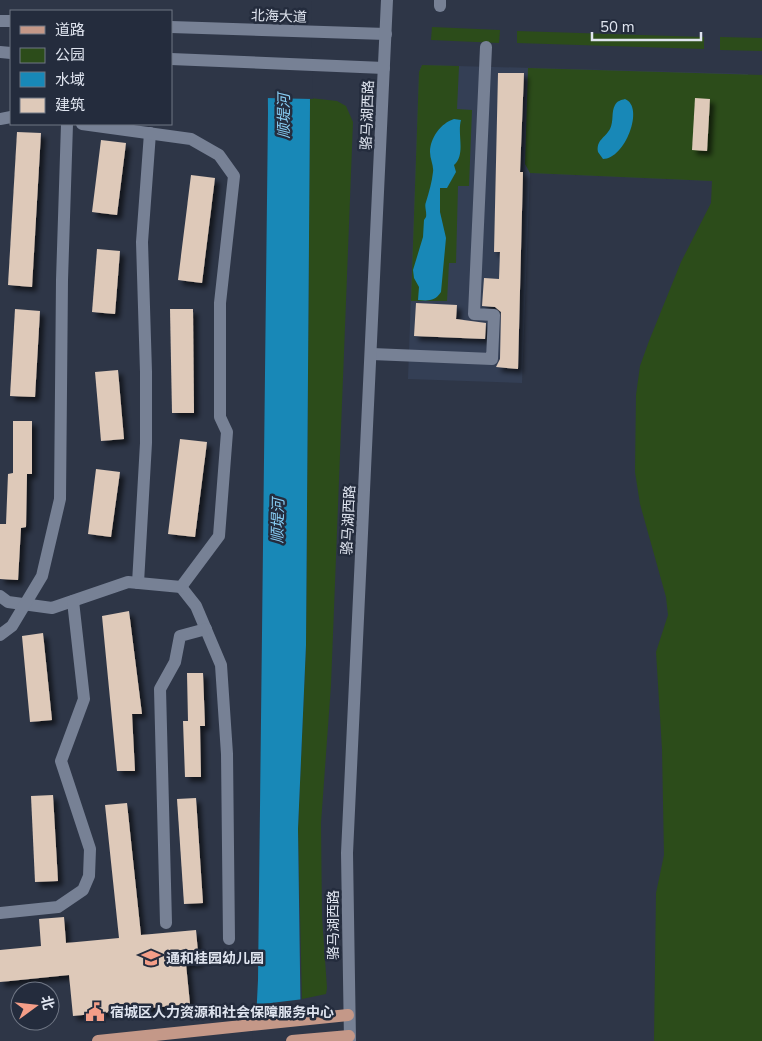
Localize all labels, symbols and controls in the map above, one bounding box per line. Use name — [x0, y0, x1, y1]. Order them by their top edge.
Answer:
street label: 北海大道 — [251, 6, 307, 27]
legend — [10, 10, 172, 125]
scale bar — [592, 10, 701, 42]
text: 50 m — [600, 17, 635, 37]
text: 道路 — [55, 20, 85, 40]
text: 公园 — [55, 45, 85, 65]
text: 水域 — [55, 70, 85, 90]
street label: 骆马湖西路 — [357, 80, 378, 150]
water label: 顺堤河 — [274, 91, 294, 139]
text: 建筑 — [55, 95, 85, 115]
street label: 骆马湖西路 — [337, 485, 360, 555]
water label: 顺堤河 — [268, 495, 288, 544]
street label: 骆马湖西路 — [324, 890, 343, 960]
school or university icon: 通和桂园幼儿园 — [140, 947, 162, 969]
place label: 通和桂园幼儿园 — [166, 949, 264, 968]
north arrow — [10, 981, 60, 1031]
text: 北 — [36, 994, 58, 1012]
public building icon: 宿城区人力资源和社会保障服务中心 — [84, 1001, 106, 1023]
place label: 宿城区人力资源和社会保障服务中心 — [110, 1003, 334, 1022]

